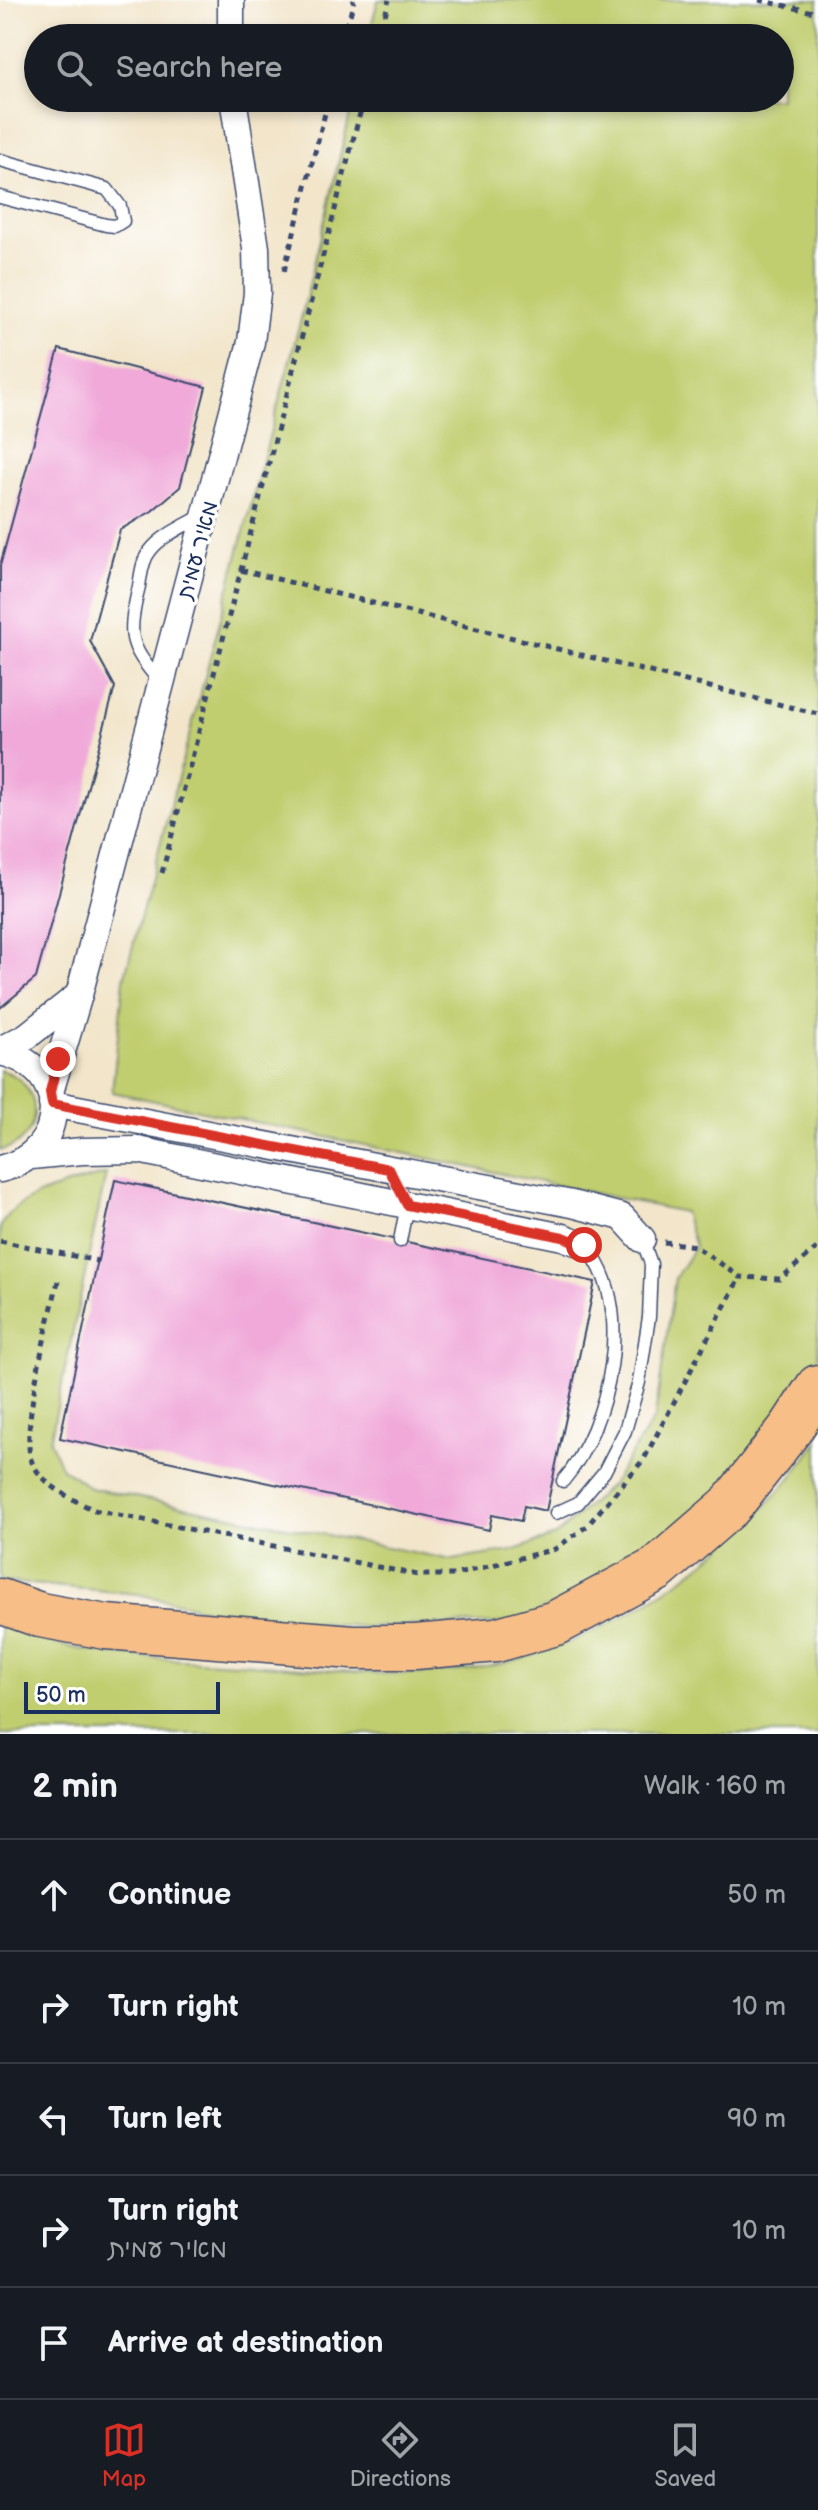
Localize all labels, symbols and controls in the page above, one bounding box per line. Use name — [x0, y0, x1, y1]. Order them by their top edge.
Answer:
search box — [24, 24, 794, 112]
icon: search — [52, 46, 96, 90]
text: Search here — [116, 50, 282, 86]
street label: מאיר עמית — [172, 498, 224, 603]
route end — [40, 1041, 76, 1077]
route start — [566, 1227, 602, 1263]
scale bar — [24, 1678, 220, 1714]
text: 50 m — [36, 1682, 86, 1709]
text: 2 min — [32, 1766, 118, 1807]
text: Walk · 160 m — [644, 1771, 786, 1802]
icon: ahead — [32, 1873, 76, 1917]
text: Continue — [108, 1877, 231, 1913]
text: 50 m — [727, 1880, 786, 1911]
icon: right — [32, 1985, 76, 2029]
text: Turn right — [108, 1989, 239, 2025]
text: 10 m — [732, 1992, 786, 2023]
icon: left — [32, 2097, 76, 2141]
text: Turn left — [108, 2101, 222, 2137]
text: 90 m — [727, 2104, 786, 2135]
text: Turn right — [108, 2193, 239, 2229]
icon: right — [32, 2209, 76, 2253]
text: 10 m — [732, 2216, 786, 2247]
text: מאיר עמית — [108, 2234, 227, 2265]
icon: arrive — [32, 2321, 76, 2365]
text: Arrive at destination — [108, 2325, 384, 2361]
tab: Map — [102, 2418, 146, 2493]
tab: Directions — [350, 2418, 451, 2493]
tab: Saved — [654, 2418, 716, 2493]

